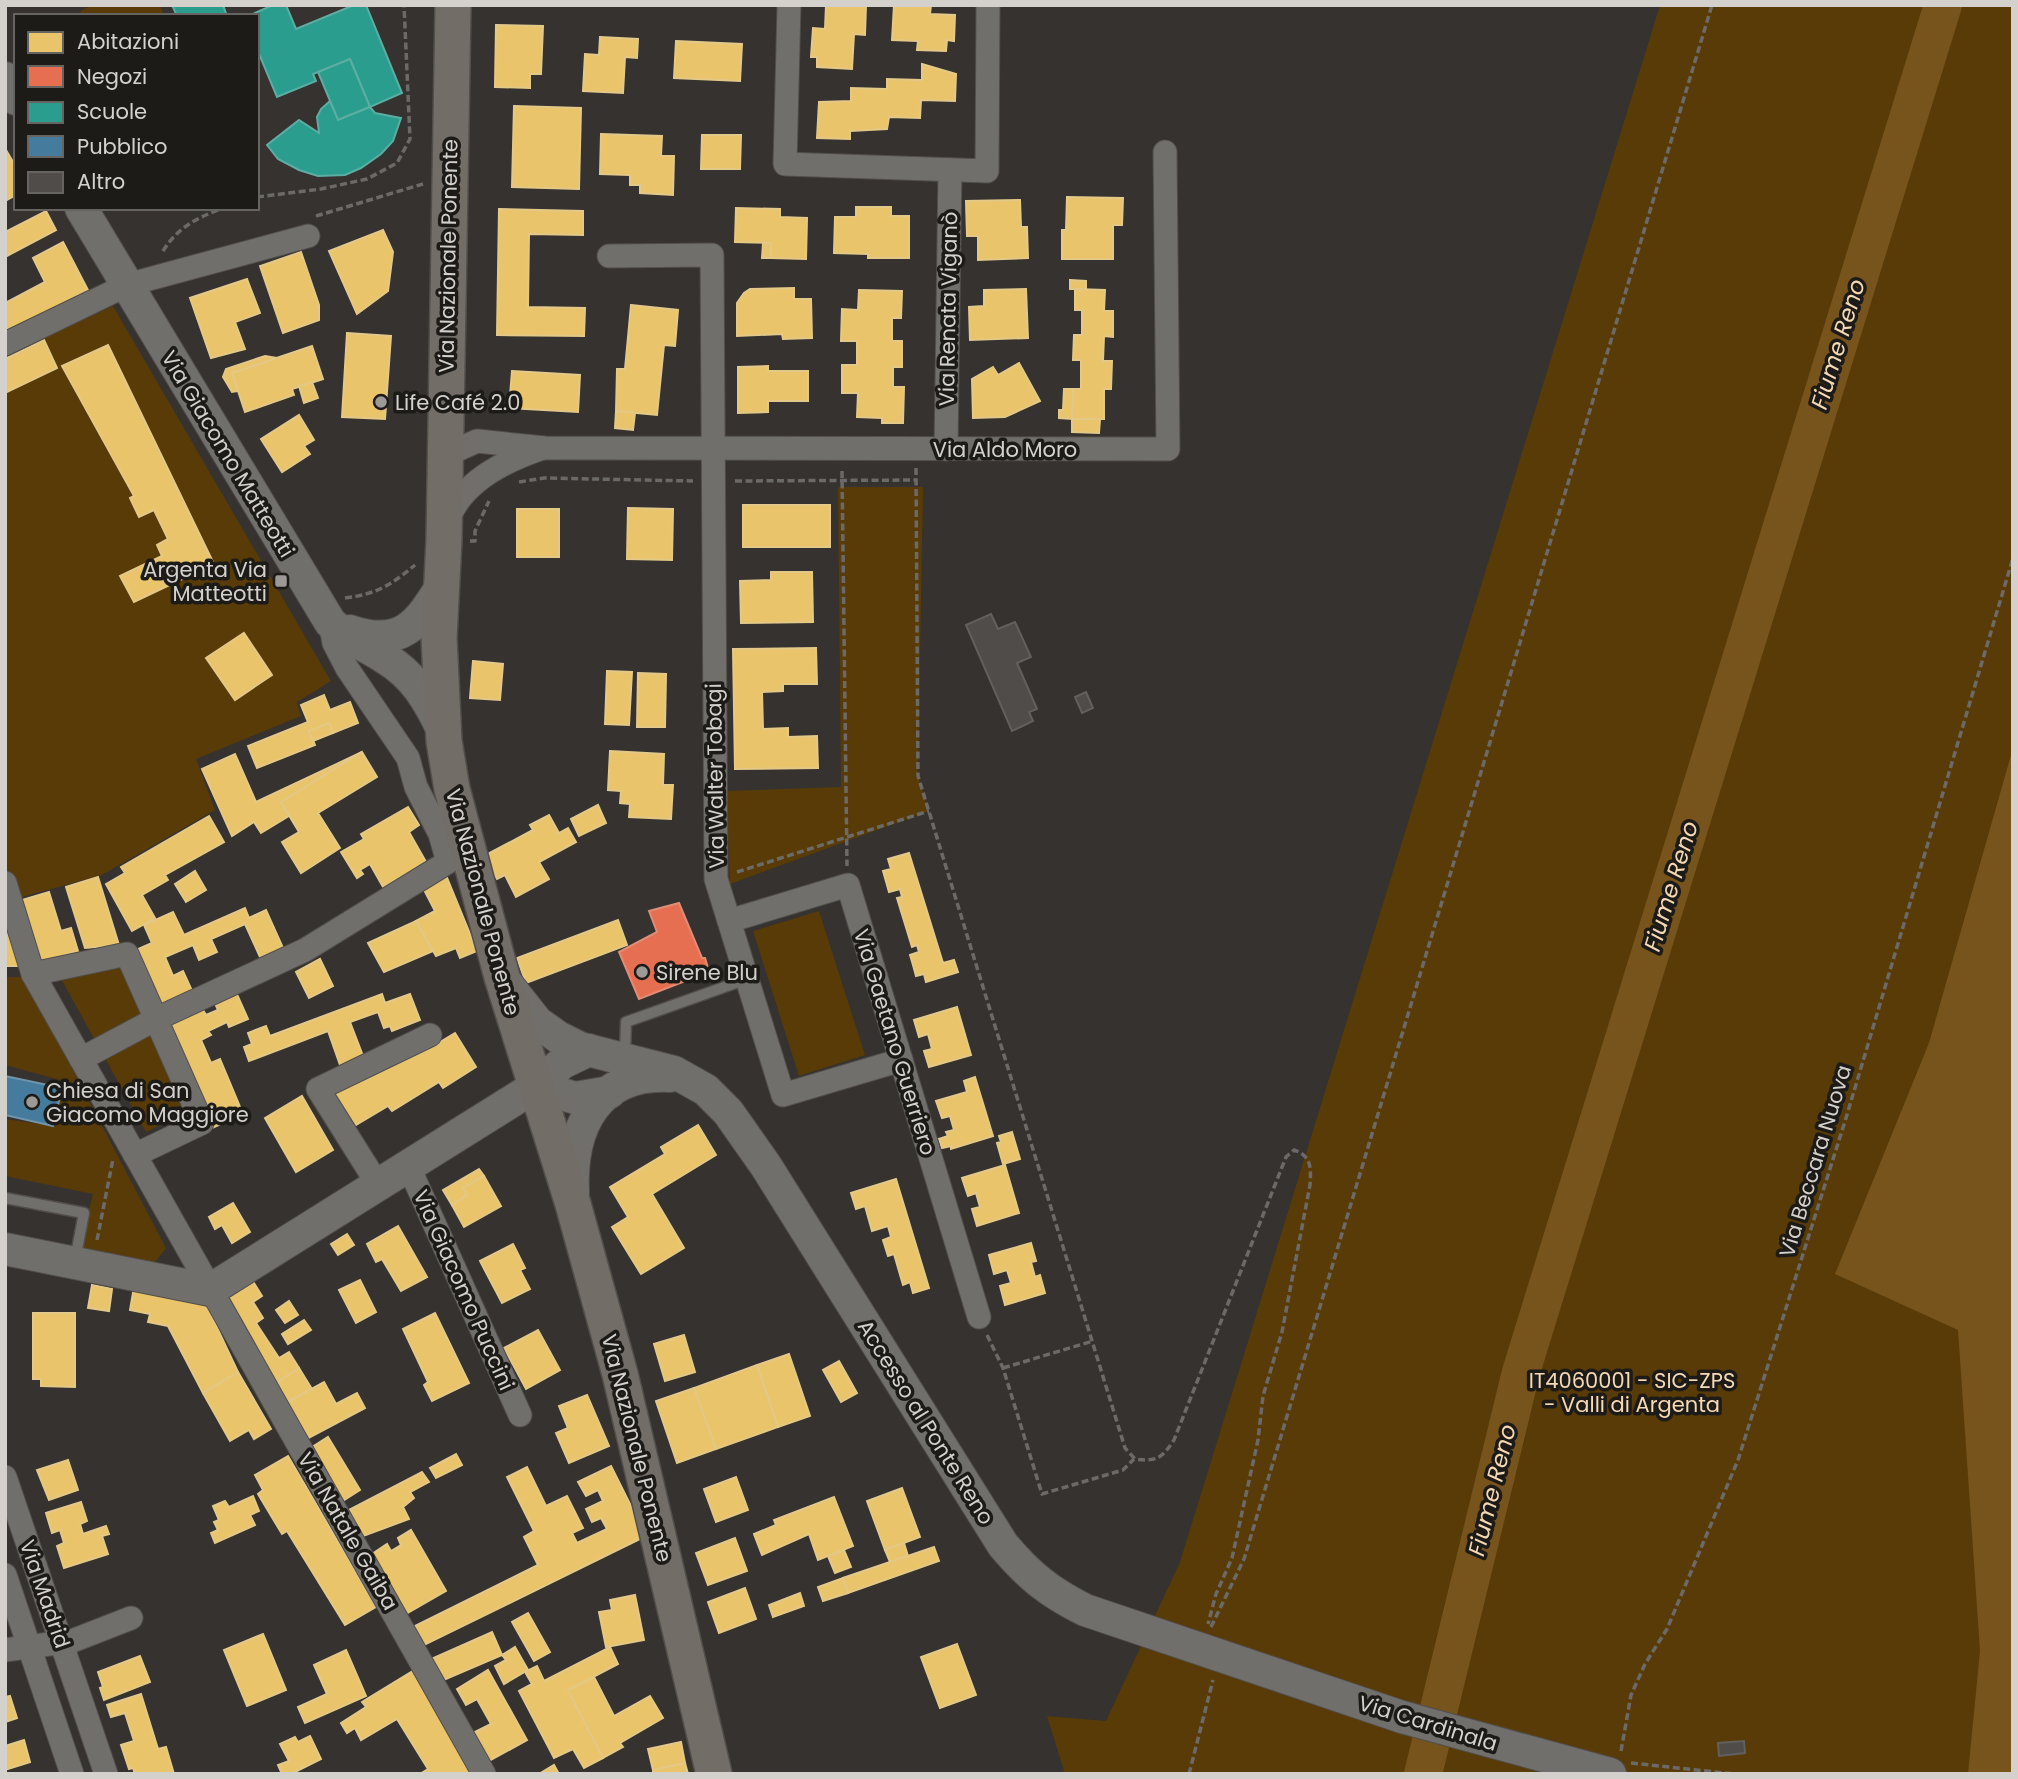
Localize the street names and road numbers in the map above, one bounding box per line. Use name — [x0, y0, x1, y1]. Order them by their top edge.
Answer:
street label: Via Nazionale Ponente — [431, 139, 465, 373]
street label: Via Renata Viganò — [932, 211, 964, 407]
street label: Via Giacomo Matteotti — [155, 345, 301, 563]
street label: Via Aldo Moro — [933, 435, 1077, 464]
street label: Via Walter Tobagi — [699, 683, 731, 869]
street label: Via Nazionale Ponente — [439, 785, 527, 1019]
street label: Via Gaetano Guerriero — [847, 925, 943, 1159]
street label: Via Beccara Nuova — [1772, 1061, 1858, 1261]
street label: Via Giacomo Puccini — [407, 1185, 521, 1395]
street label: Accesso al Ponte Reno — [851, 1314, 1001, 1530]
street label: Via Nazionale Ponente — [595, 1331, 679, 1565]
street label: Via Natale Gaiba — [291, 1447, 405, 1615]
street label: Via Madrid — [13, 1536, 77, 1652]
street label: Via Cardinala — [1355, 1688, 1501, 1758]

